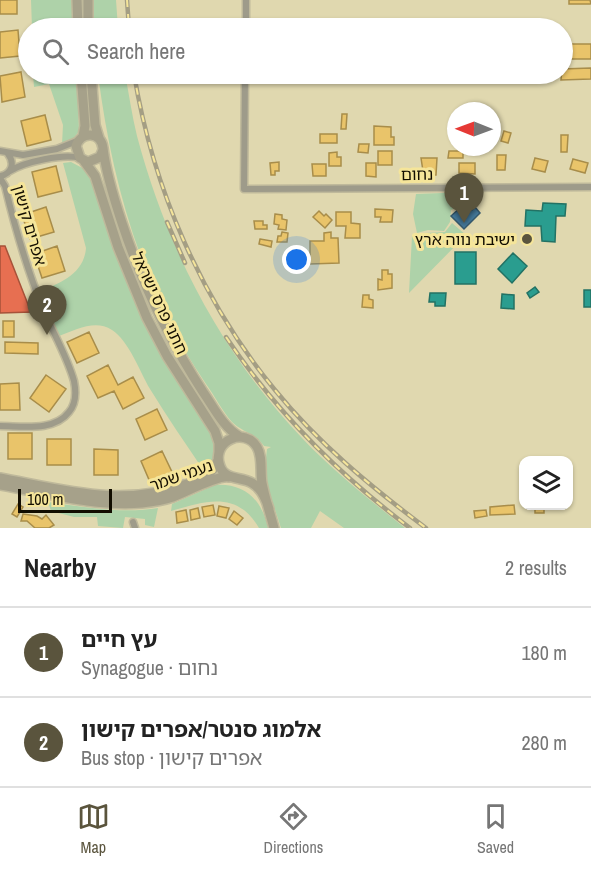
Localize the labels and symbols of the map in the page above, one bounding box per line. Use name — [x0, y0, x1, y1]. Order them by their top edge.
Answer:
north arrow — [447, 102, 501, 156]
street label: נחום — [401, 163, 433, 185]
pin: 1 — [444, 174, 484, 223]
street label: אפרים קישון — [8, 182, 52, 268]
place label: ישיבת נווה ארץ — [415, 228, 515, 250]
marker: ישיבת נווה ארץ — [520, 232, 534, 246]
your location — [282, 245, 311, 274]
street label: חתני פרס ישראל — [127, 248, 193, 358]
pin: 2 — [28, 286, 66, 335]
street label: נעמי שמר — [147, 454, 215, 496]
scale bar — [18, 486, 112, 514]

